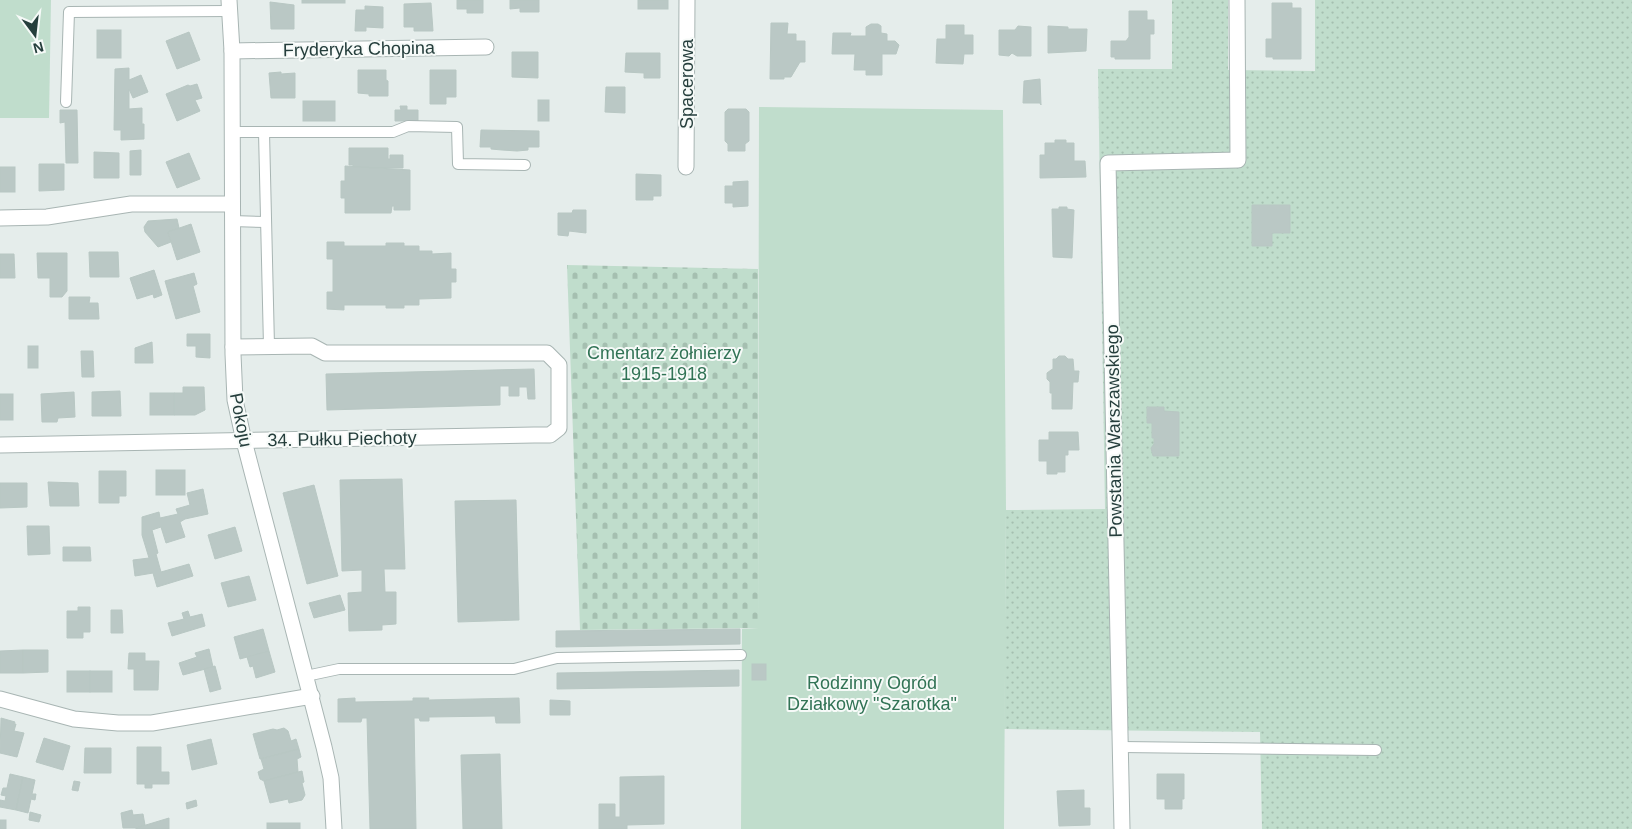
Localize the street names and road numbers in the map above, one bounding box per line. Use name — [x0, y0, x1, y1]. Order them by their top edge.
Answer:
street label: Fryderyka Chopina — [283, 38, 436, 60]
street label: Spacerowa — [677, 38, 697, 129]
street label: Powstania Warszawskiego — [1102, 324, 1126, 538]
street label: Pokoju — [226, 391, 256, 449]
street label: 34. Pułku Piechoty — [267, 428, 417, 450]

